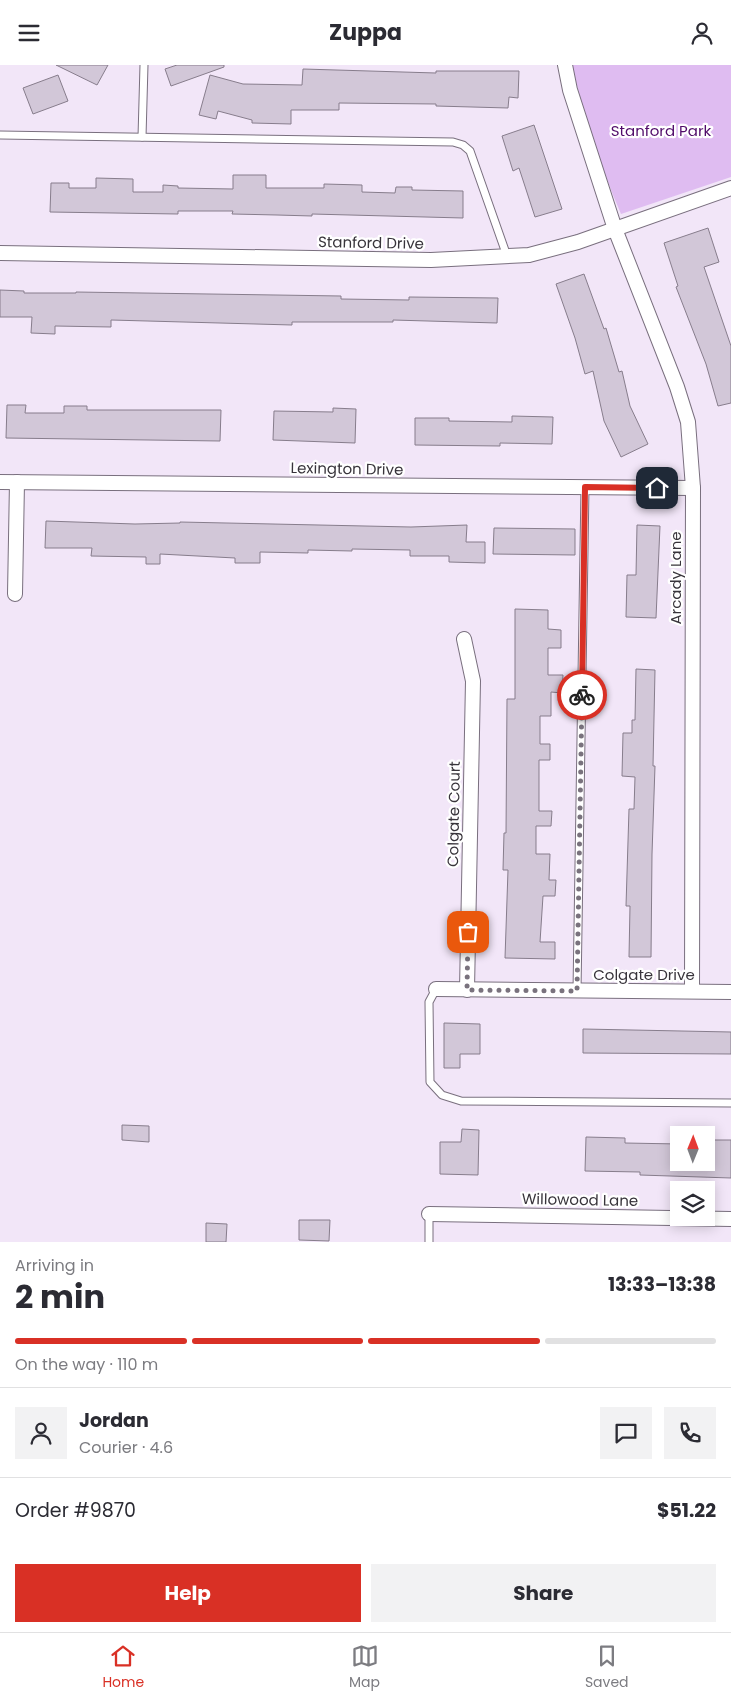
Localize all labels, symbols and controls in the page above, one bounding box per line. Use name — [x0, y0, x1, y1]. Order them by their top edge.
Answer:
text: Zuppa — [329, 17, 402, 48]
icon: menu — [15, 19, 43, 47]
icon: person — [688, 19, 716, 47]
park label: Stanford Park — [611, 120, 711, 141]
street label: Stanford Drive — [318, 231, 424, 254]
street label: Lexington Drive — [290, 457, 404, 480]
pin — [636, 467, 678, 509]
icon: home — [643, 474, 671, 502]
street label: Arcady Lane — [665, 531, 686, 625]
courier — [557, 670, 607, 720]
icon: bike — [568, 681, 596, 709]
street label: Colgate Court — [442, 761, 465, 867]
pin — [447, 911, 489, 953]
icon: bag — [454, 918, 482, 946]
street label: Colgate Drive — [593, 964, 695, 985]
north arrow — [670, 1126, 715, 1171]
map controls — [670, 1126, 715, 1226]
button: layers — [670, 1181, 715, 1226]
street label: Willowood Lane — [522, 1188, 638, 1211]
text: Arriving in — [15, 1254, 94, 1277]
text: 13:33–13:38 — [608, 1271, 716, 1298]
text: 2 min — [15, 1274, 105, 1319]
text: On the way · 110 m — [15, 1353, 158, 1376]
button: person — [15, 1407, 67, 1459]
text: Jordan — [79, 1407, 149, 1434]
button: chat — [600, 1407, 652, 1459]
button: phone — [664, 1407, 716, 1459]
text: Courier · 4.6 — [79, 1436, 173, 1459]
text: Order #9870 — [15, 1497, 136, 1524]
text: $51.22 — [657, 1497, 716, 1524]
button: Help — [15, 1564, 361, 1622]
button: Share — [371, 1564, 716, 1622]
tab: Home — [102, 1642, 144, 1693]
tab: Map — [349, 1642, 380, 1693]
tab: Saved — [585, 1642, 629, 1693]

